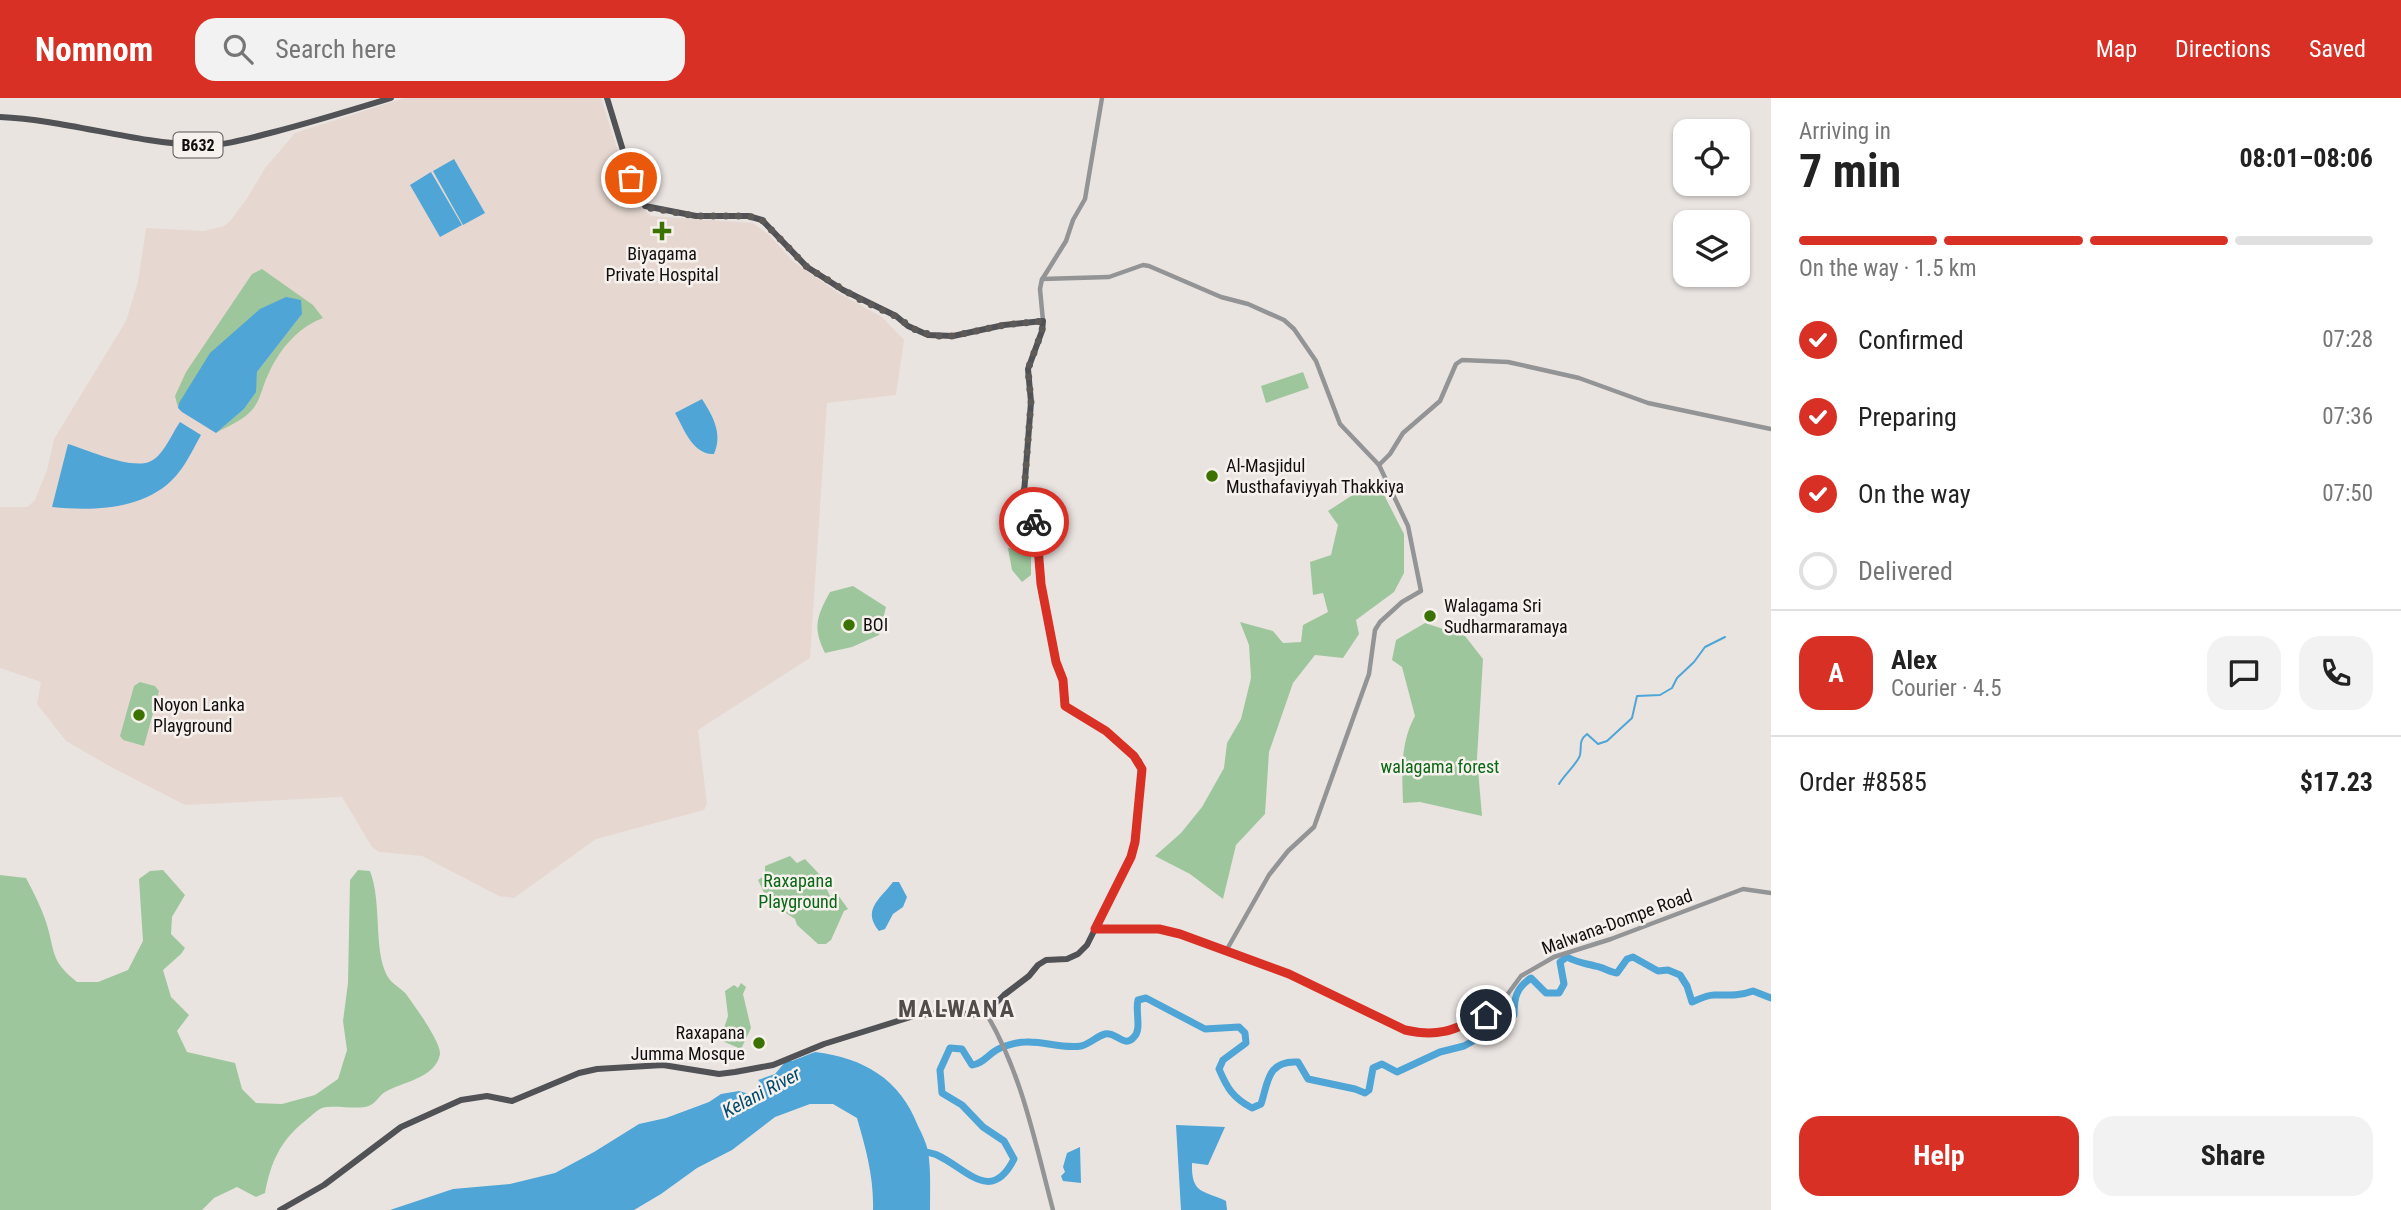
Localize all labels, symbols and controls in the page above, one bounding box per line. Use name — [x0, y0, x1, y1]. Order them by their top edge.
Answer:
search box — [195, 18, 685, 81]
text: Nomnom — [35, 30, 153, 69]
icon: search — [219, 30, 257, 68]
text: Search here — [275, 34, 396, 64]
text: Map — [2096, 35, 2137, 63]
text: Directions — [2175, 35, 2271, 63]
text: Saved — [2309, 35, 2366, 63]
text: Arriving in — [1799, 118, 1891, 145]
map controls — [1673, 119, 1750, 287]
button: locate — [1673, 119, 1750, 196]
road number: B632 — [174, 132, 222, 158]
text: 08:01–08:06 — [2239, 143, 2373, 173]
text: 7 min — [1799, 144, 1901, 198]
pin — [601, 148, 661, 208]
icon: bag — [612, 159, 650, 197]
button: layers — [1673, 210, 1750, 287]
marker: Biyagama Private Hospital — [652, 221, 672, 241]
place label: Biyagama Private Hospital — [605, 243, 719, 285]
text: On the way · 1.5 km — [1799, 255, 1977, 282]
icon: check — [1799, 321, 1837, 359]
text: Confirmed — [1858, 325, 1964, 355]
text: 07:28 — [2322, 326, 2373, 353]
icon: check — [1799, 398, 1837, 436]
text: Preparing — [1858, 402, 1957, 432]
text: 07:36 — [2322, 403, 2373, 430]
place label: Al-Masjidul Musthafaviyyah Thakkiya — [1226, 455, 1404, 497]
marker: Al-Masjidul Musthafaviyyah Thakkiya — [1204, 468, 1220, 484]
icon: check — [1799, 475, 1837, 513]
text: On the way — [1858, 479, 1971, 509]
text: 07:50 — [2322, 480, 2373, 507]
courier — [999, 487, 1069, 557]
icon: bike — [1015, 503, 1053, 541]
text: Delivered — [1858, 556, 1953, 586]
place label: Walagama Sri Sudharmaramaya — [1444, 595, 1568, 637]
marker: Walagama Sri Sudharmaramaya — [1422, 608, 1438, 624]
place label: BOI — [863, 614, 888, 635]
marker: BOI — [841, 617, 857, 633]
button: chat — [2207, 636, 2281, 710]
button: phone — [2299, 636, 2373, 710]
text: Alex — [1891, 645, 1937, 675]
text: A — [1828, 658, 1844, 688]
text: Courier · 4.5 — [1891, 675, 2002, 702]
place label: Noyon Lanka Playground — [153, 694, 245, 736]
marker: Noyon Lanka Playground — [131, 707, 147, 723]
park label: walagama forest — [1381, 756, 1499, 777]
text: Order #8585 — [1799, 767, 1927, 797]
text: $17.23 — [2300, 767, 2373, 797]
park label: Raxapana Playground — [758, 870, 838, 912]
street label: Malwana-Dompe Road — [1539, 884, 1695, 959]
pin — [1456, 985, 1516, 1045]
district label: MALWANA — [898, 995, 1016, 1023]
icon: home — [1467, 996, 1505, 1034]
place label: Raxapana Jumma Mosque — [631, 1022, 745, 1064]
marker: Raxapana Jumma Mosque — [751, 1035, 767, 1051]
water label: Kelani River — [718, 1062, 805, 1123]
button: Help — [1799, 1116, 2079, 1196]
button: Share — [2093, 1116, 2373, 1196]

